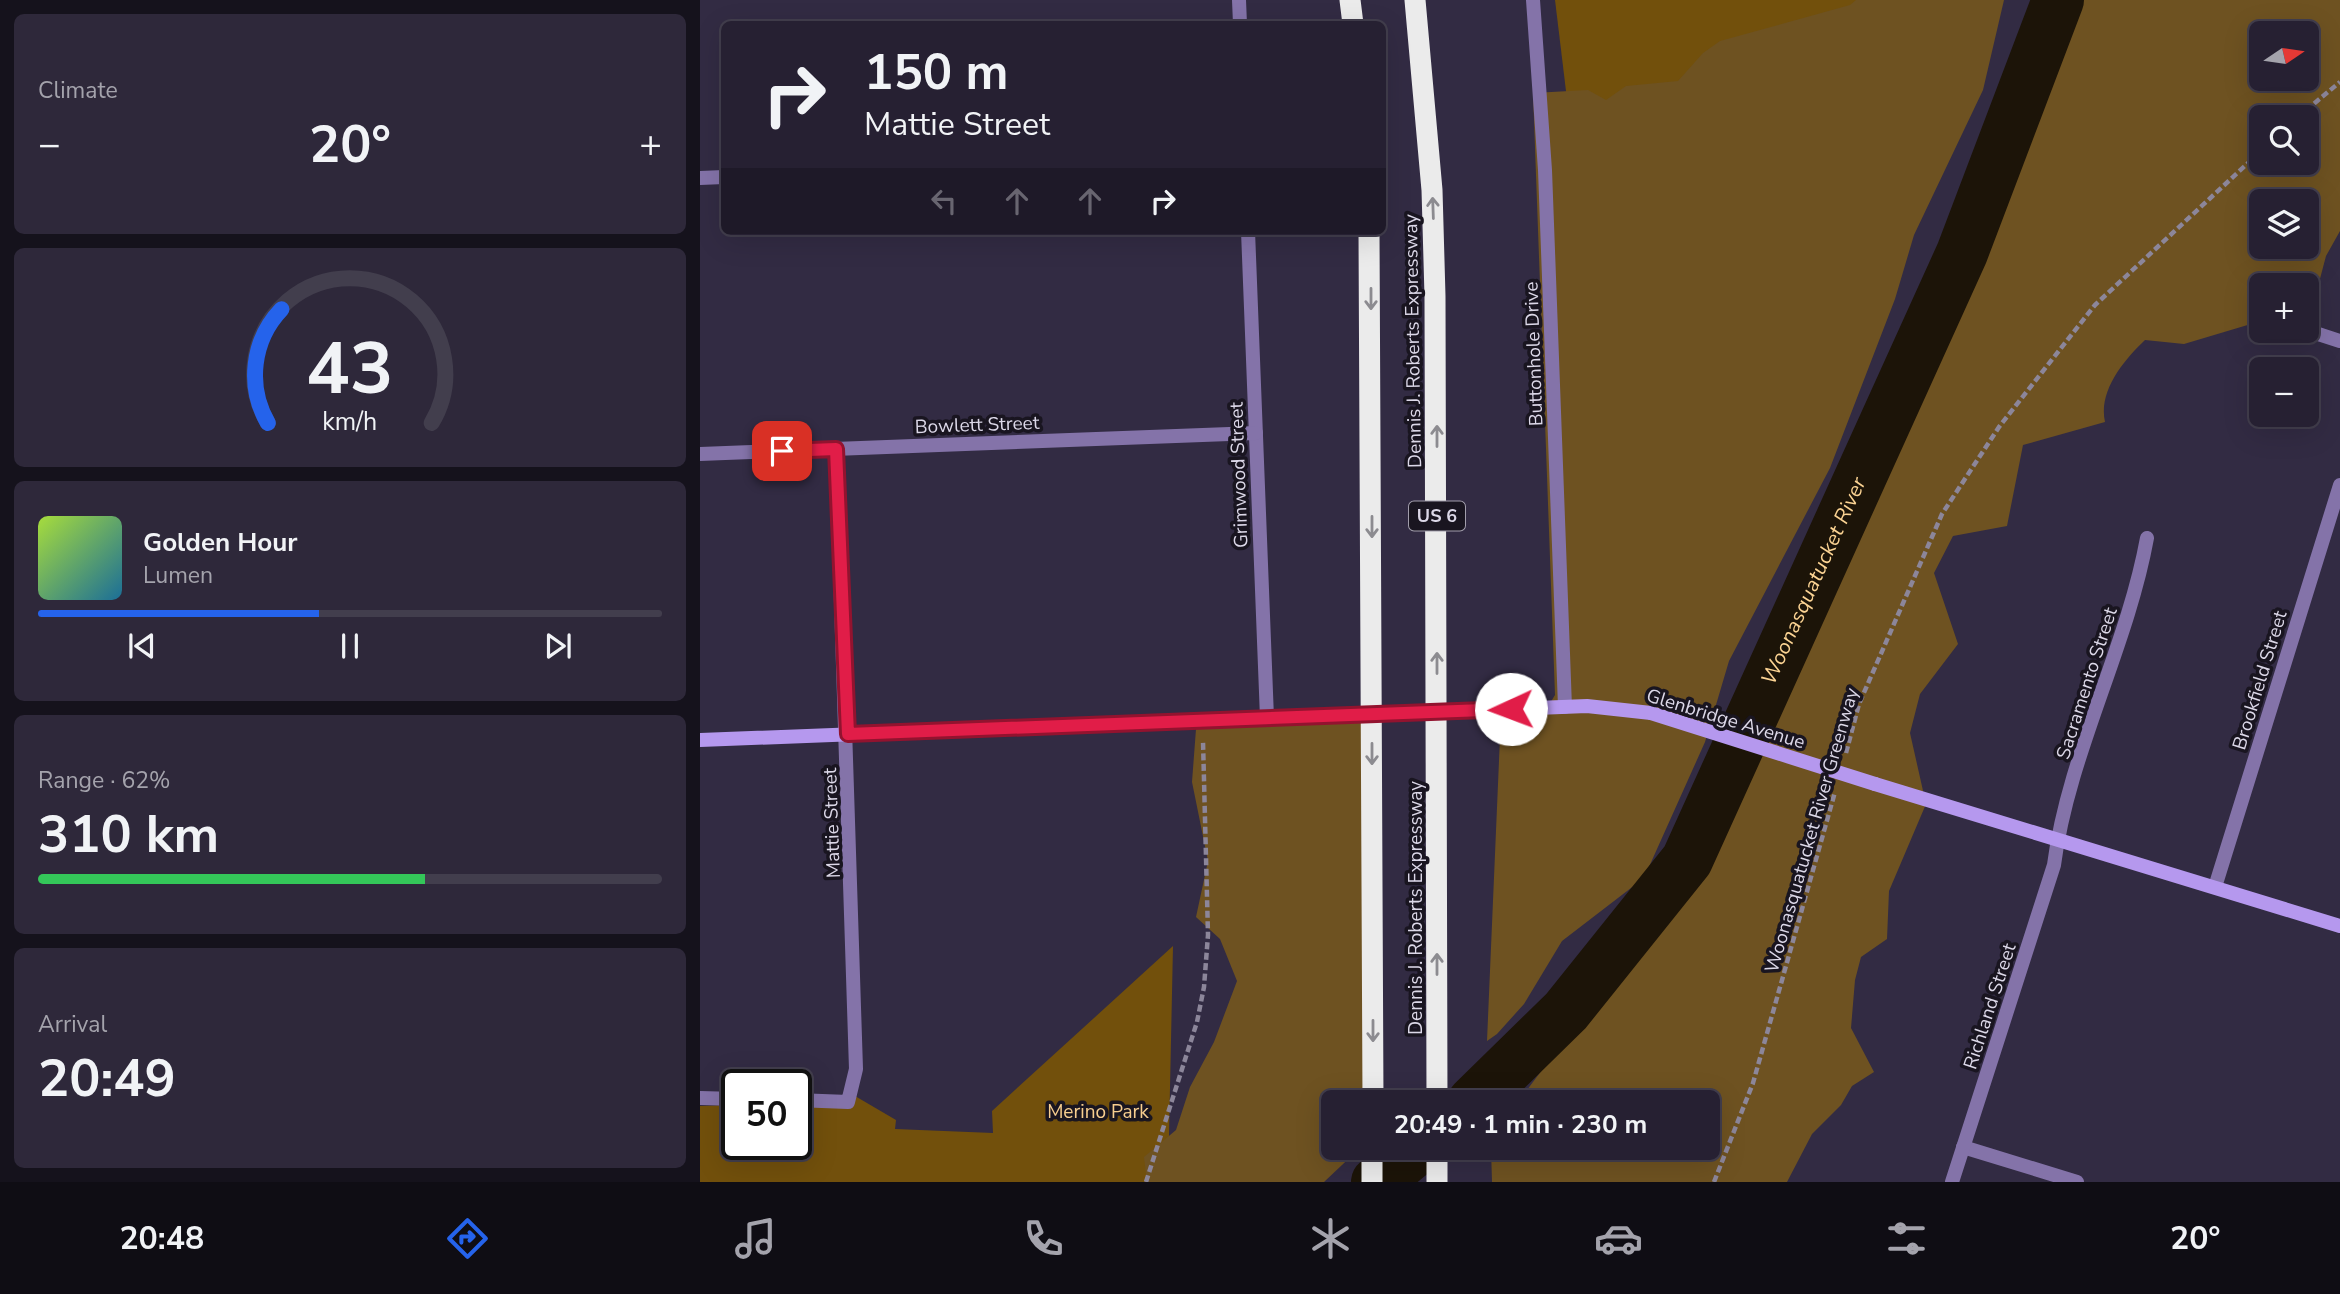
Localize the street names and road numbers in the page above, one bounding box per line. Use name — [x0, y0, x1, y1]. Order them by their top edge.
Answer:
street label: Dennis J. Roberts Expressway — [1398, 214, 1428, 468]
street label: Buttonhole Drive — [1518, 281, 1550, 427]
street label: Grimwood Street — [1223, 401, 1255, 548]
street label: Bowlett Street — [914, 410, 1040, 440]
road number: US 6 — [1409, 502, 1465, 530]
street label: Sacramento Street — [2050, 604, 2124, 763]
street label: Brookfield Street — [2226, 607, 2294, 753]
street label: Glenbridge Avenue — [1643, 682, 1808, 755]
street label: Woonasquatucket River Greenway — [1759, 685, 1865, 976]
street label: Mattie Street — [817, 767, 847, 879]
street label: Dennis J. Roberts Expressway — [1403, 781, 1429, 1035]
street label: Richland Street — [1957, 940, 2023, 1073]

